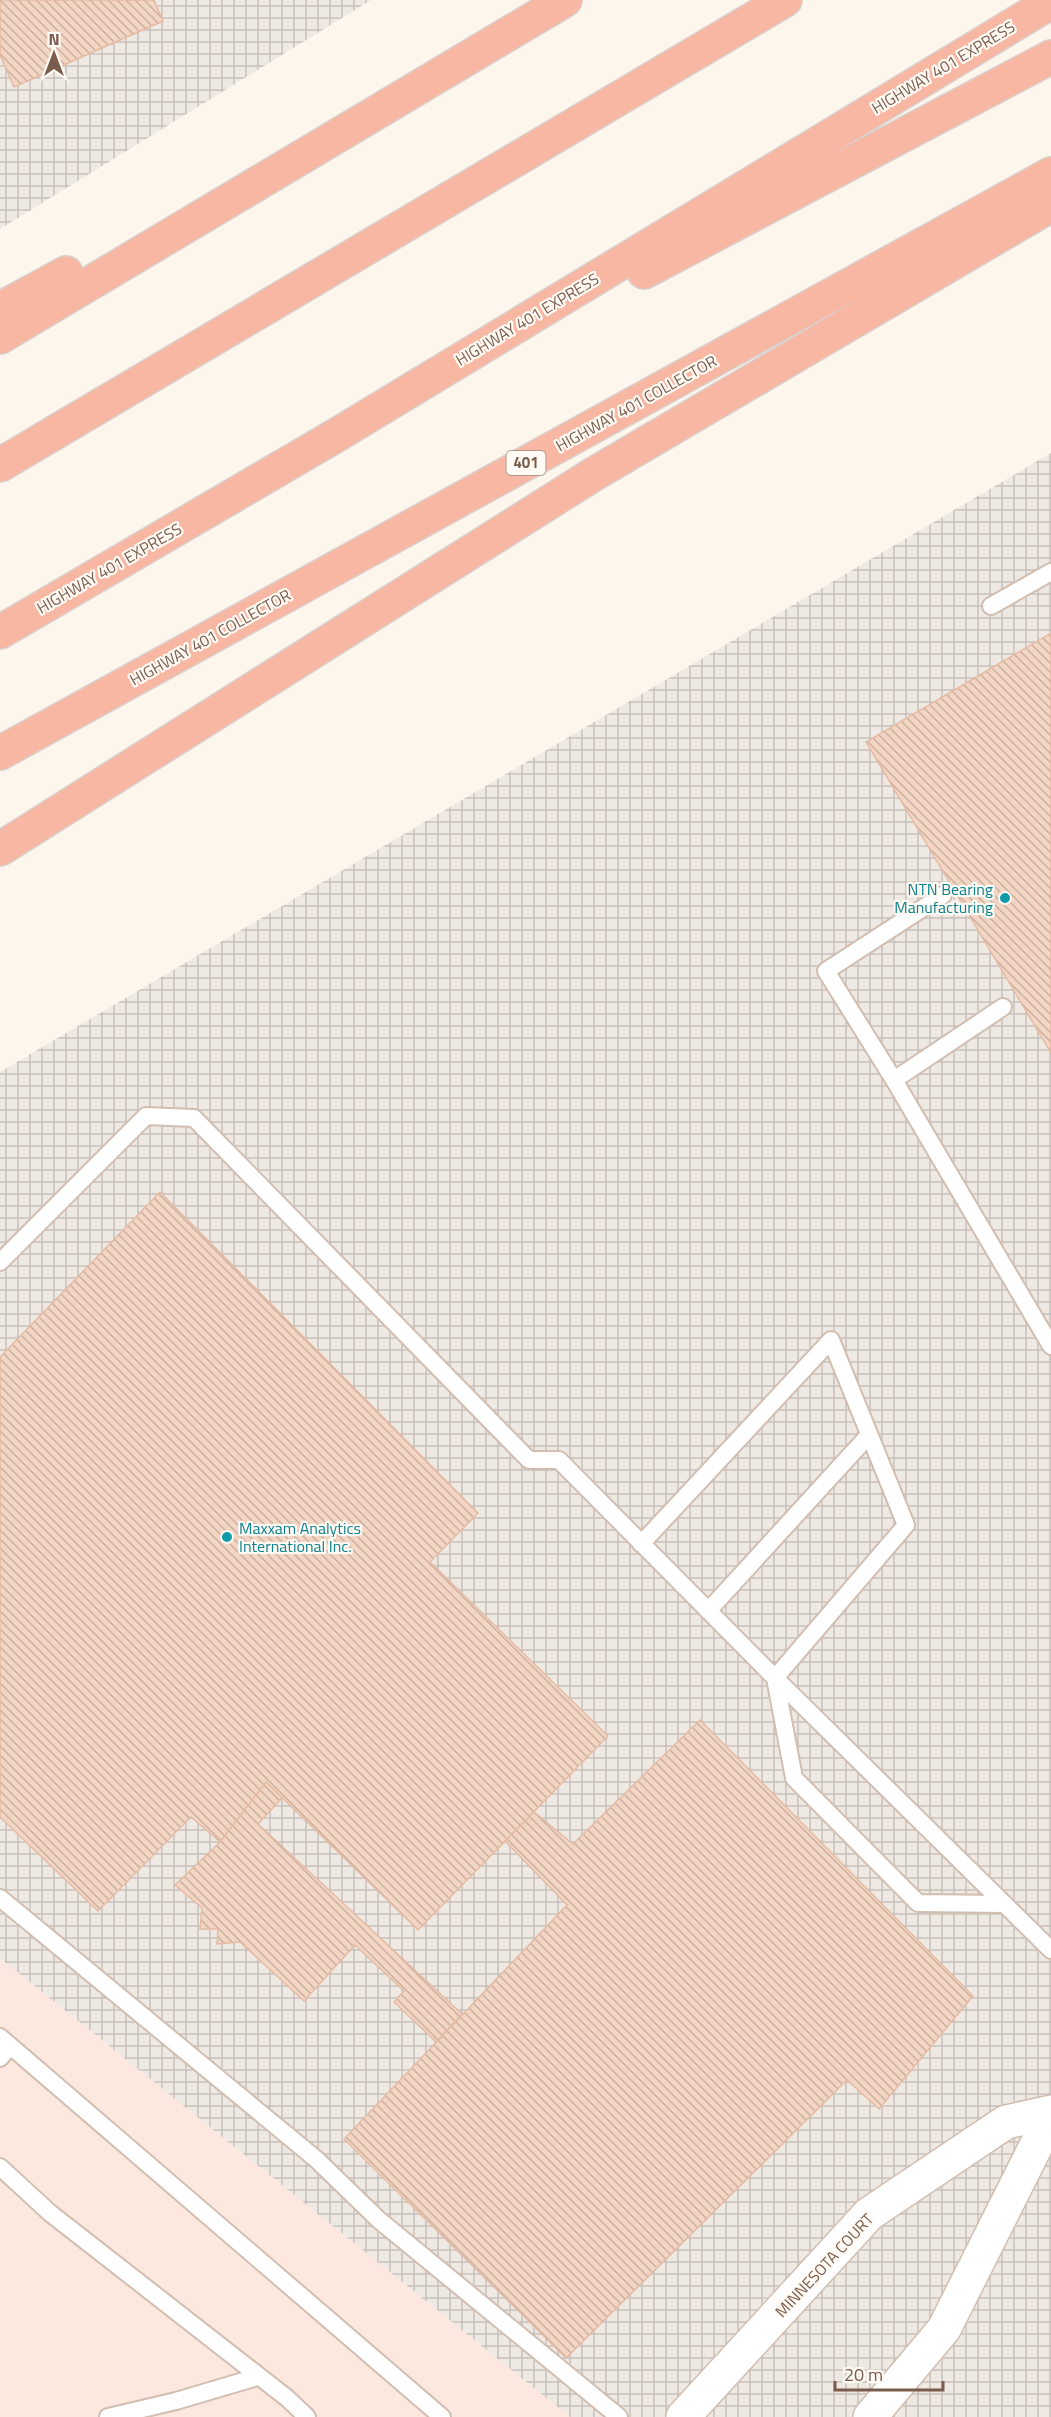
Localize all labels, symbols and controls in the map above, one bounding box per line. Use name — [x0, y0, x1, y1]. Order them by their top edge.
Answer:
street label: HIGHWAY 401 EXPRESS — [867, 15, 1019, 119]
north arrow — [24, 24, 84, 84]
text: N — [48, 27, 60, 51]
street label: HIGHWAY 401 EXPRESS — [451, 267, 603, 371]
street label: HIGHWAY 401 COLLECTOR — [551, 349, 721, 457]
road number: 401 — [506, 451, 546, 475]
street label: HIGHWAY 401 EXPRESS — [32, 517, 186, 619]
street label: HIGHWAY 401 COLLECTOR — [125, 583, 295, 691]
place label: NTN Bearing Manufacturing — [894, 877, 993, 919]
marker: NTN Bearing Manufacturing — [998, 891, 1012, 905]
place label: Maxxam Analytics International Inc. — [239, 1516, 361, 1558]
marker: Maxxam Analytics International Inc. — [220, 1530, 234, 1544]
street label: MINNESOTA COURT — [769, 2207, 879, 2323]
scale bar — [835, 2354, 943, 2392]
text: 20 m — [844, 2361, 883, 2388]

